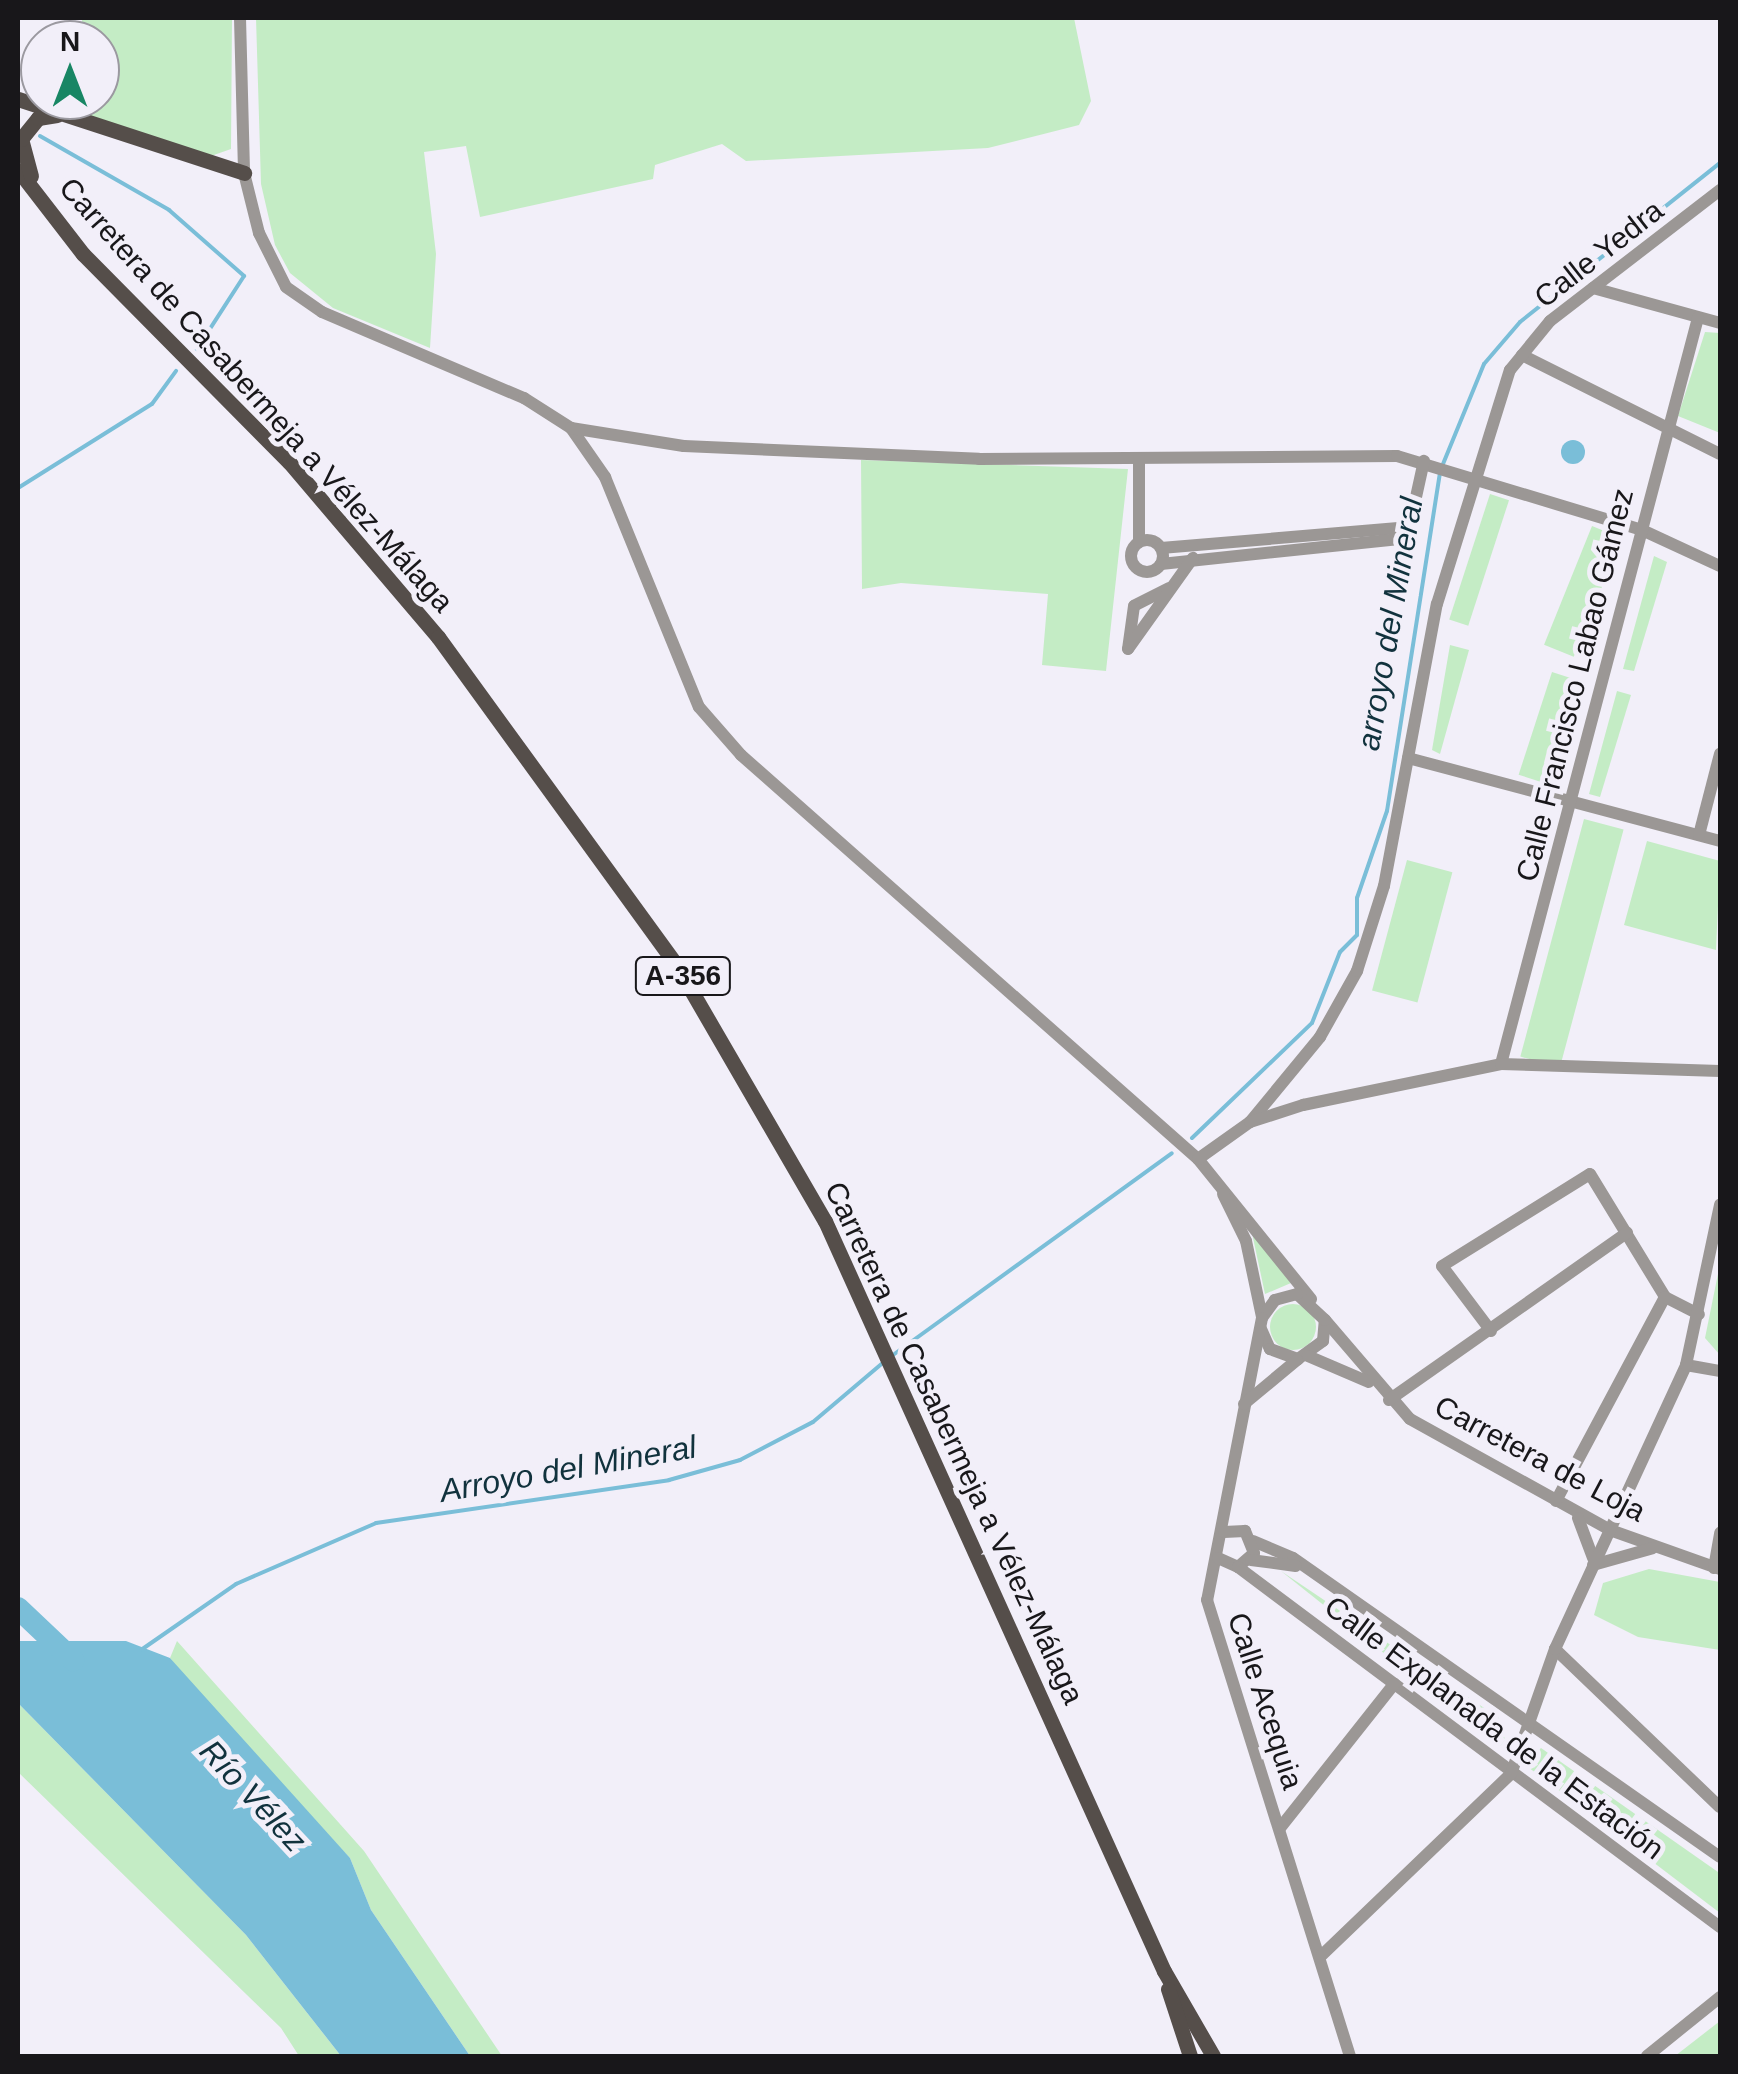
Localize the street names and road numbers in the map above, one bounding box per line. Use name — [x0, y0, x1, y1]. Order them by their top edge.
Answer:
street label: Carretera de Casabermeja a Vélez-Málaga — [51, 170, 461, 620]
street label: Calle Yedra — [1527, 192, 1671, 316]
street label: Calle Francisco Labao Gámez — [1509, 485, 1641, 885]
road number: A-356 — [633, 953, 733, 999]
street label: Carretera de Casabermeja a Vélez-Málaga — [817, 1176, 1091, 1710]
street label: Carretera de Loja — [1428, 1388, 1652, 1530]
street label: Calle Explanada de la Estación — [1317, 1589, 1671, 1867]
street label: Calle Acequia — [1219, 1607, 1311, 1795]

